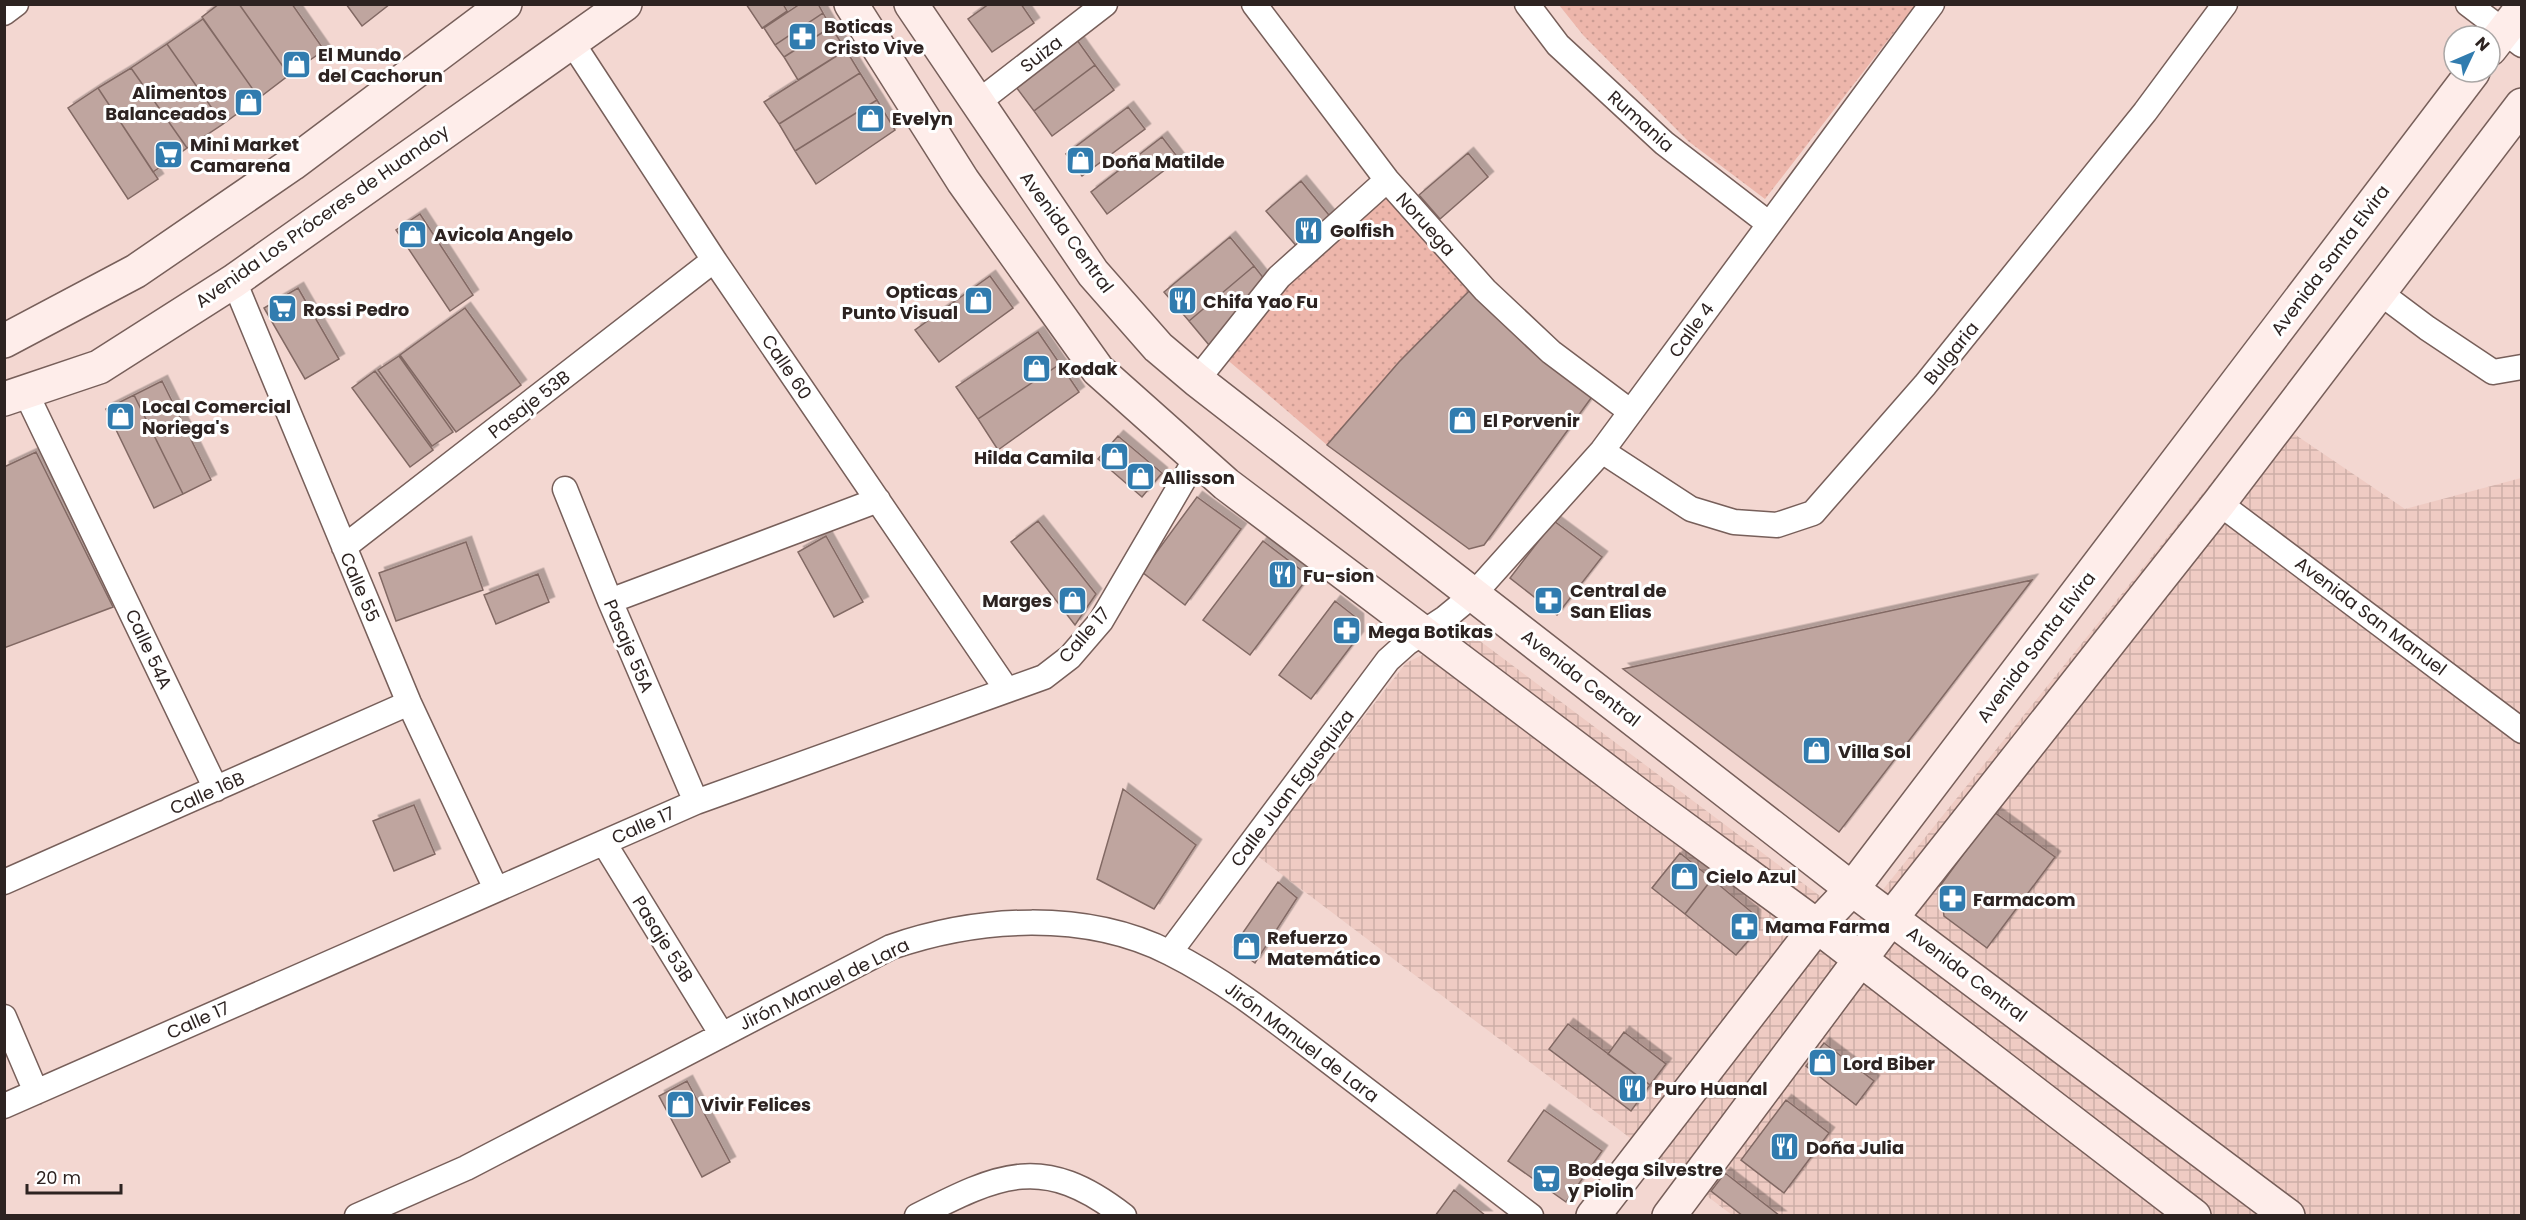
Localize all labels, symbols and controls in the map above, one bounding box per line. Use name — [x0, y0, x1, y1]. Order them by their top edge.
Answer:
place label: Boticas Cristo Vive — [824, 14, 924, 60]
pharmacy icon: Boticas Cristo Vive — [787, 20, 819, 52]
north arrow — [2442, 24, 2502, 84]
street label: Suiza — [1015, 30, 1067, 78]
text: N — [2470, 32, 2495, 56]
place label: El Mundo del Cachorun — [318, 42, 443, 88]
shop icon: El Mundo del Cachorun — [281, 48, 313, 80]
place label: Alimentos Balanceados — [105, 80, 227, 126]
street label: Rumania — [1602, 85, 1680, 157]
shop icon: Alimentos Balanceados — [232, 86, 264, 118]
shop icon: Evelyn — [855, 102, 887, 134]
place label: Evelyn — [892, 106, 953, 131]
street label: Avenida Los Próceres de Huandoy — [190, 118, 454, 314]
place label: Mini Market Camarena — [190, 132, 299, 178]
supermarket icon: Mini Market Camarena — [153, 138, 185, 170]
shop icon: Doña Matilde — [1065, 145, 1097, 177]
place label: Doña Matilde — [1102, 149, 1225, 174]
street label: Avenida Central — [1014, 166, 1120, 298]
street label: Avenida Santa Elvira — [2265, 179, 2395, 341]
street label: Noruega — [1391, 187, 1461, 261]
restaurant icon: Golfish — [1293, 214, 1325, 246]
shop icon: Avicola Angelo — [397, 218, 429, 250]
place label: Golfish — [1330, 218, 1394, 243]
place label: Avicola Angelo — [434, 222, 573, 247]
place label: Opticas Punto Visual — [842, 279, 958, 325]
shop icon: Opticas Punto Visual — [963, 285, 995, 317]
restaurant icon: Chifa Yao Fu — [1166, 285, 1198, 317]
place label: Chifa Yao Fu — [1203, 289, 1318, 314]
supermarket icon: Rossi Pedro — [266, 293, 298, 325]
place label: Rossi Pedro — [303, 297, 409, 322]
street label: Calle 4 — [1663, 297, 1719, 363]
street label: Bulgaria — [1918, 316, 1984, 390]
street label: Calle 60 — [756, 329, 818, 405]
shop icon: Kodak — [1021, 352, 1053, 384]
place label: Kodak — [1058, 356, 1118, 381]
street label: Pasaje 53B — [483, 364, 575, 444]
place label: Local Comercial Noriega's — [142, 394, 291, 440]
shop icon: Local Comercial Noriega's — [105, 400, 137, 432]
shop icon: El Porvenir — [1446, 404, 1478, 436]
place label: El Porvenir — [1483, 408, 1580, 433]
shop icon: Hilda Camila — [1099, 441, 1131, 473]
place label: Hilda Camila — [974, 445, 1094, 470]
shop icon: Allisson — [1125, 461, 1157, 493]
place label: Allisson — [1162, 465, 1235, 490]
street label: Calle 55 — [334, 548, 386, 626]
street label: Avenida San Manuel — [2290, 551, 2452, 681]
restaurant icon: Fu-sion — [1266, 559, 1298, 591]
place label: Fu-sion — [1303, 563, 1374, 588]
street label: Avenida Santa Elvira — [1971, 566, 2101, 728]
place label: Central de San Elias — [1570, 578, 1667, 624]
shop icon: Marges — [1057, 584, 1089, 616]
pharmacy icon: Central de San Elias — [1533, 584, 1565, 616]
place label: Marges — [982, 588, 1052, 613]
street label: Pasaje 55A — [598, 595, 660, 697]
street label: Calle 17 — [1053, 602, 1115, 668]
street label: Calle 54A — [120, 605, 178, 693]
pharmacy icon: Mega Botikas — [1331, 615, 1363, 647]
place label: Mega Botikas — [1368, 619, 1493, 644]
street label: Avenida Central — [1516, 624, 1646, 732]
street label: Calle Juan Egusquiza — [1224, 704, 1360, 872]
shop icon: Villa Sol — [1801, 735, 1833, 767]
place label: Villa Sol — [1838, 739, 1911, 764]
street label: Calle 16B — [166, 765, 248, 821]
street label: Calle 17 — [608, 800, 679, 850]
shop icon: Cielo Azul — [1669, 860, 1701, 892]
place label: Cielo Azul — [1706, 864, 1796, 889]
pharmacy icon: Farmacom — [1936, 883, 1968, 915]
place label: Farmacom — [1973, 887, 2075, 912]
street label: Pasaje 53B — [627, 891, 699, 987]
pharmacy icon: Mama Farma — [1728, 910, 1760, 942]
place label: Mama Farma — [1765, 914, 1890, 939]
street label: Avenida Central — [1902, 920, 2032, 1028]
place label: Refuerzo Matemático — [1267, 925, 1380, 971]
shop icon: Refuerzo Matemático — [1230, 931, 1262, 963]
street label: Jirón Manuel de Lara — [735, 932, 913, 1036]
street label: Jirón Manuel de Lara — [1220, 976, 1384, 1108]
street label: Calle 17 — [163, 995, 234, 1045]
shop icon: Lord Biber — [1806, 1047, 1838, 1079]
place label: Lord Biber — [1843, 1051, 1935, 1076]
restaurant icon: Puro Huanal — [1617, 1072, 1649, 1104]
place label: Puro Huanal — [1654, 1076, 1768, 1101]
shop icon: Vivir Felices — [664, 1088, 696, 1120]
place label: Vivir Felices — [701, 1092, 811, 1117]
restaurant icon: Doña Julia — [1769, 1131, 1801, 1163]
place label: Doña Julia — [1806, 1135, 1904, 1160]
scale bar — [27, 1157, 122, 1195]
place label: Bodega Silvestre y Piolin — [1567, 1157, 1723, 1203]
supermarket icon: Bodega Silvestre y Piolin — [1531, 1163, 1563, 1195]
text: 20 m — [36, 1165, 81, 1190]

